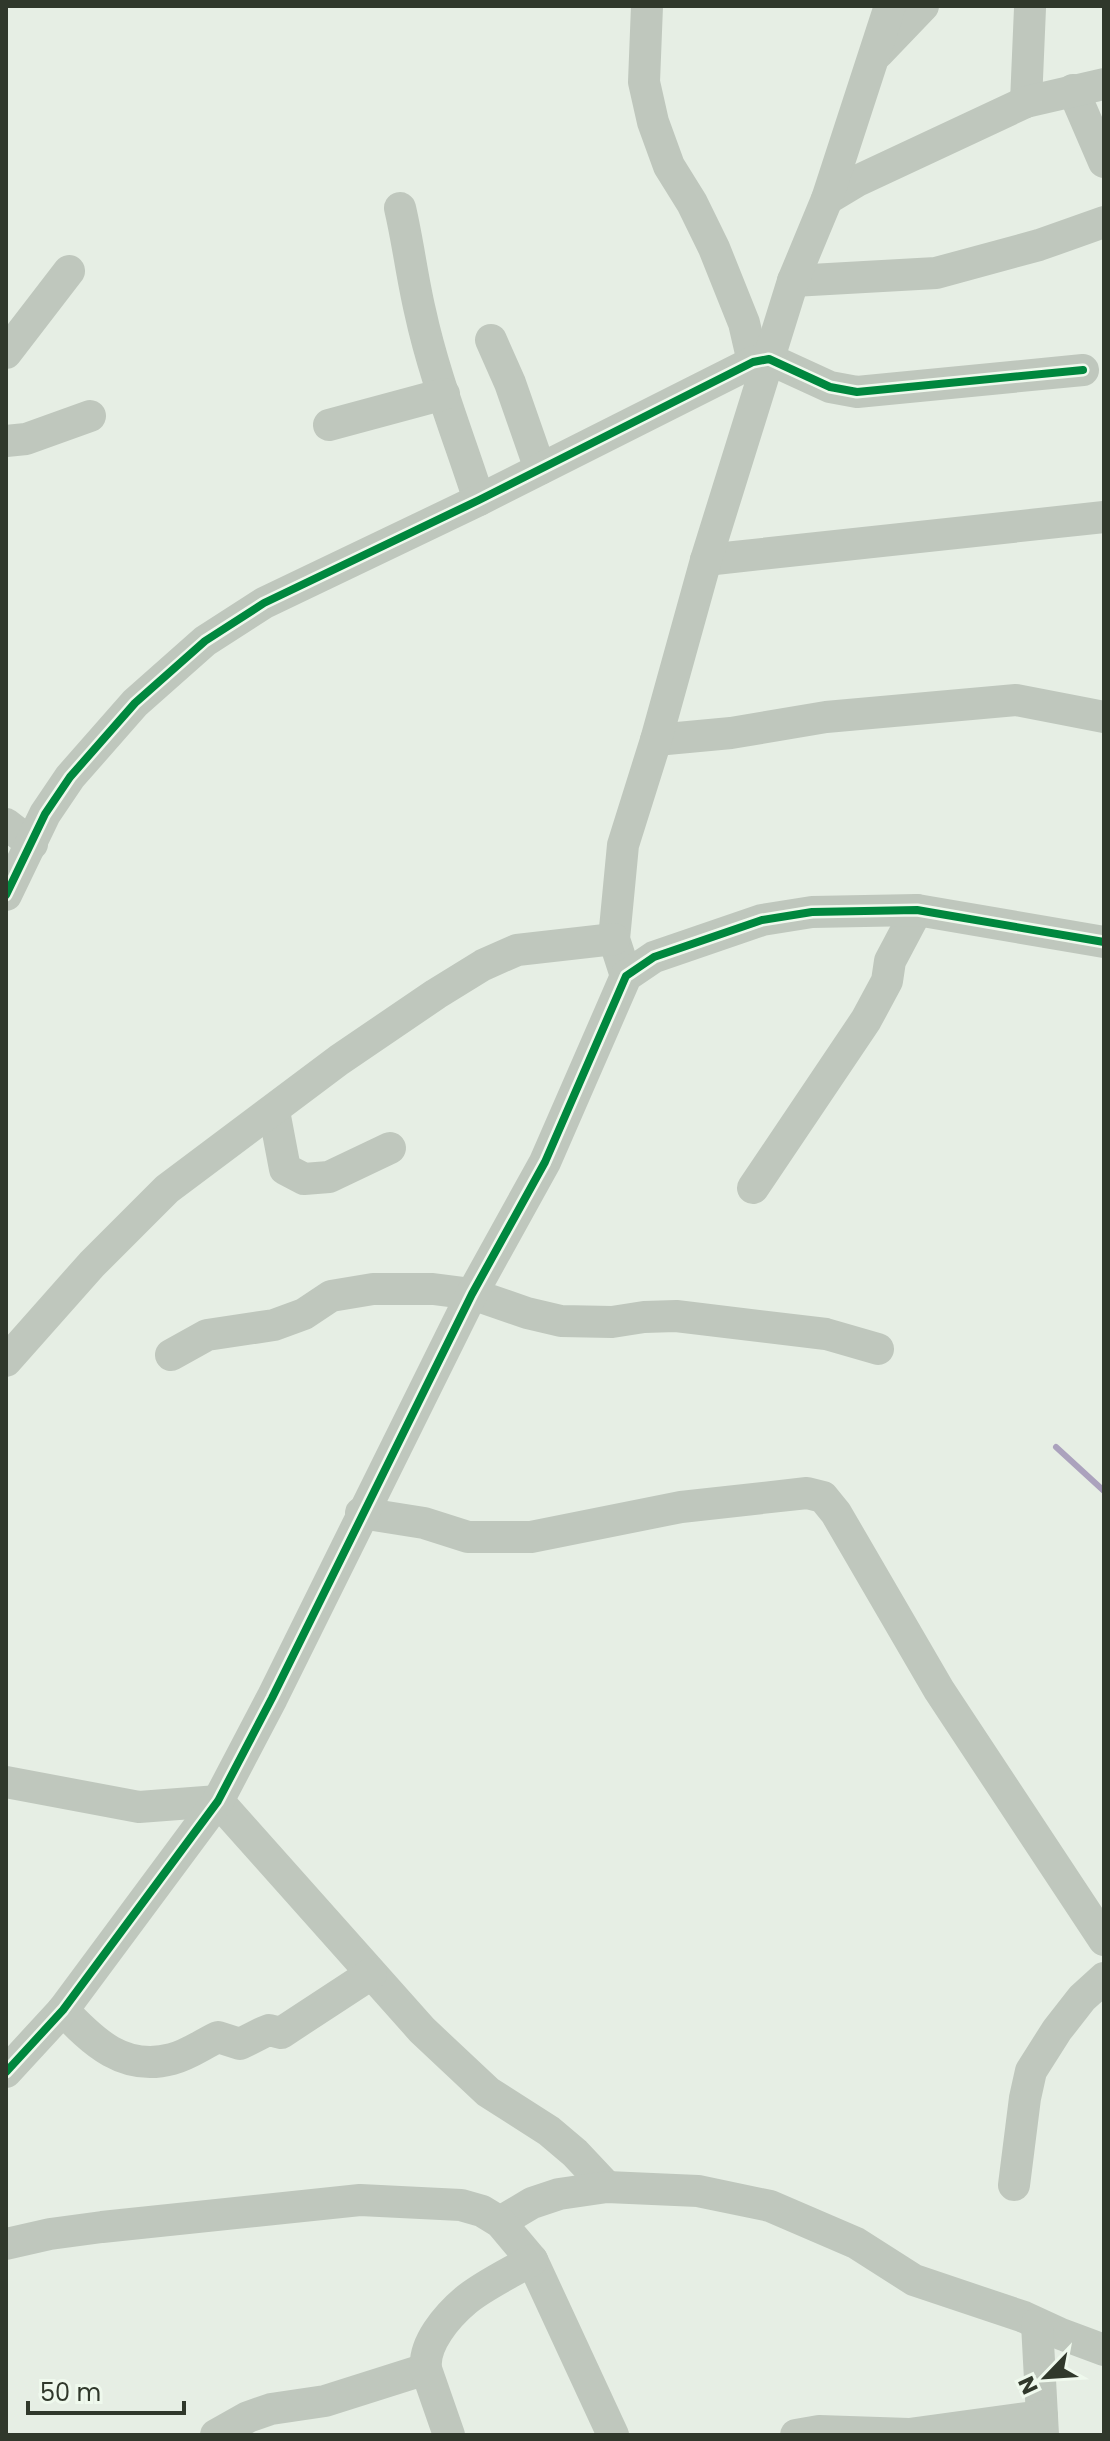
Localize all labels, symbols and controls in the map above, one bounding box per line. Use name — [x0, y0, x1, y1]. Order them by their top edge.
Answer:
north arrow — [1006, 2337, 1086, 2417]
scale bar — [28, 2365, 184, 2415]
text: N — [1011, 2371, 1046, 2399]
text: 50 m — [40, 2376, 101, 2409]

